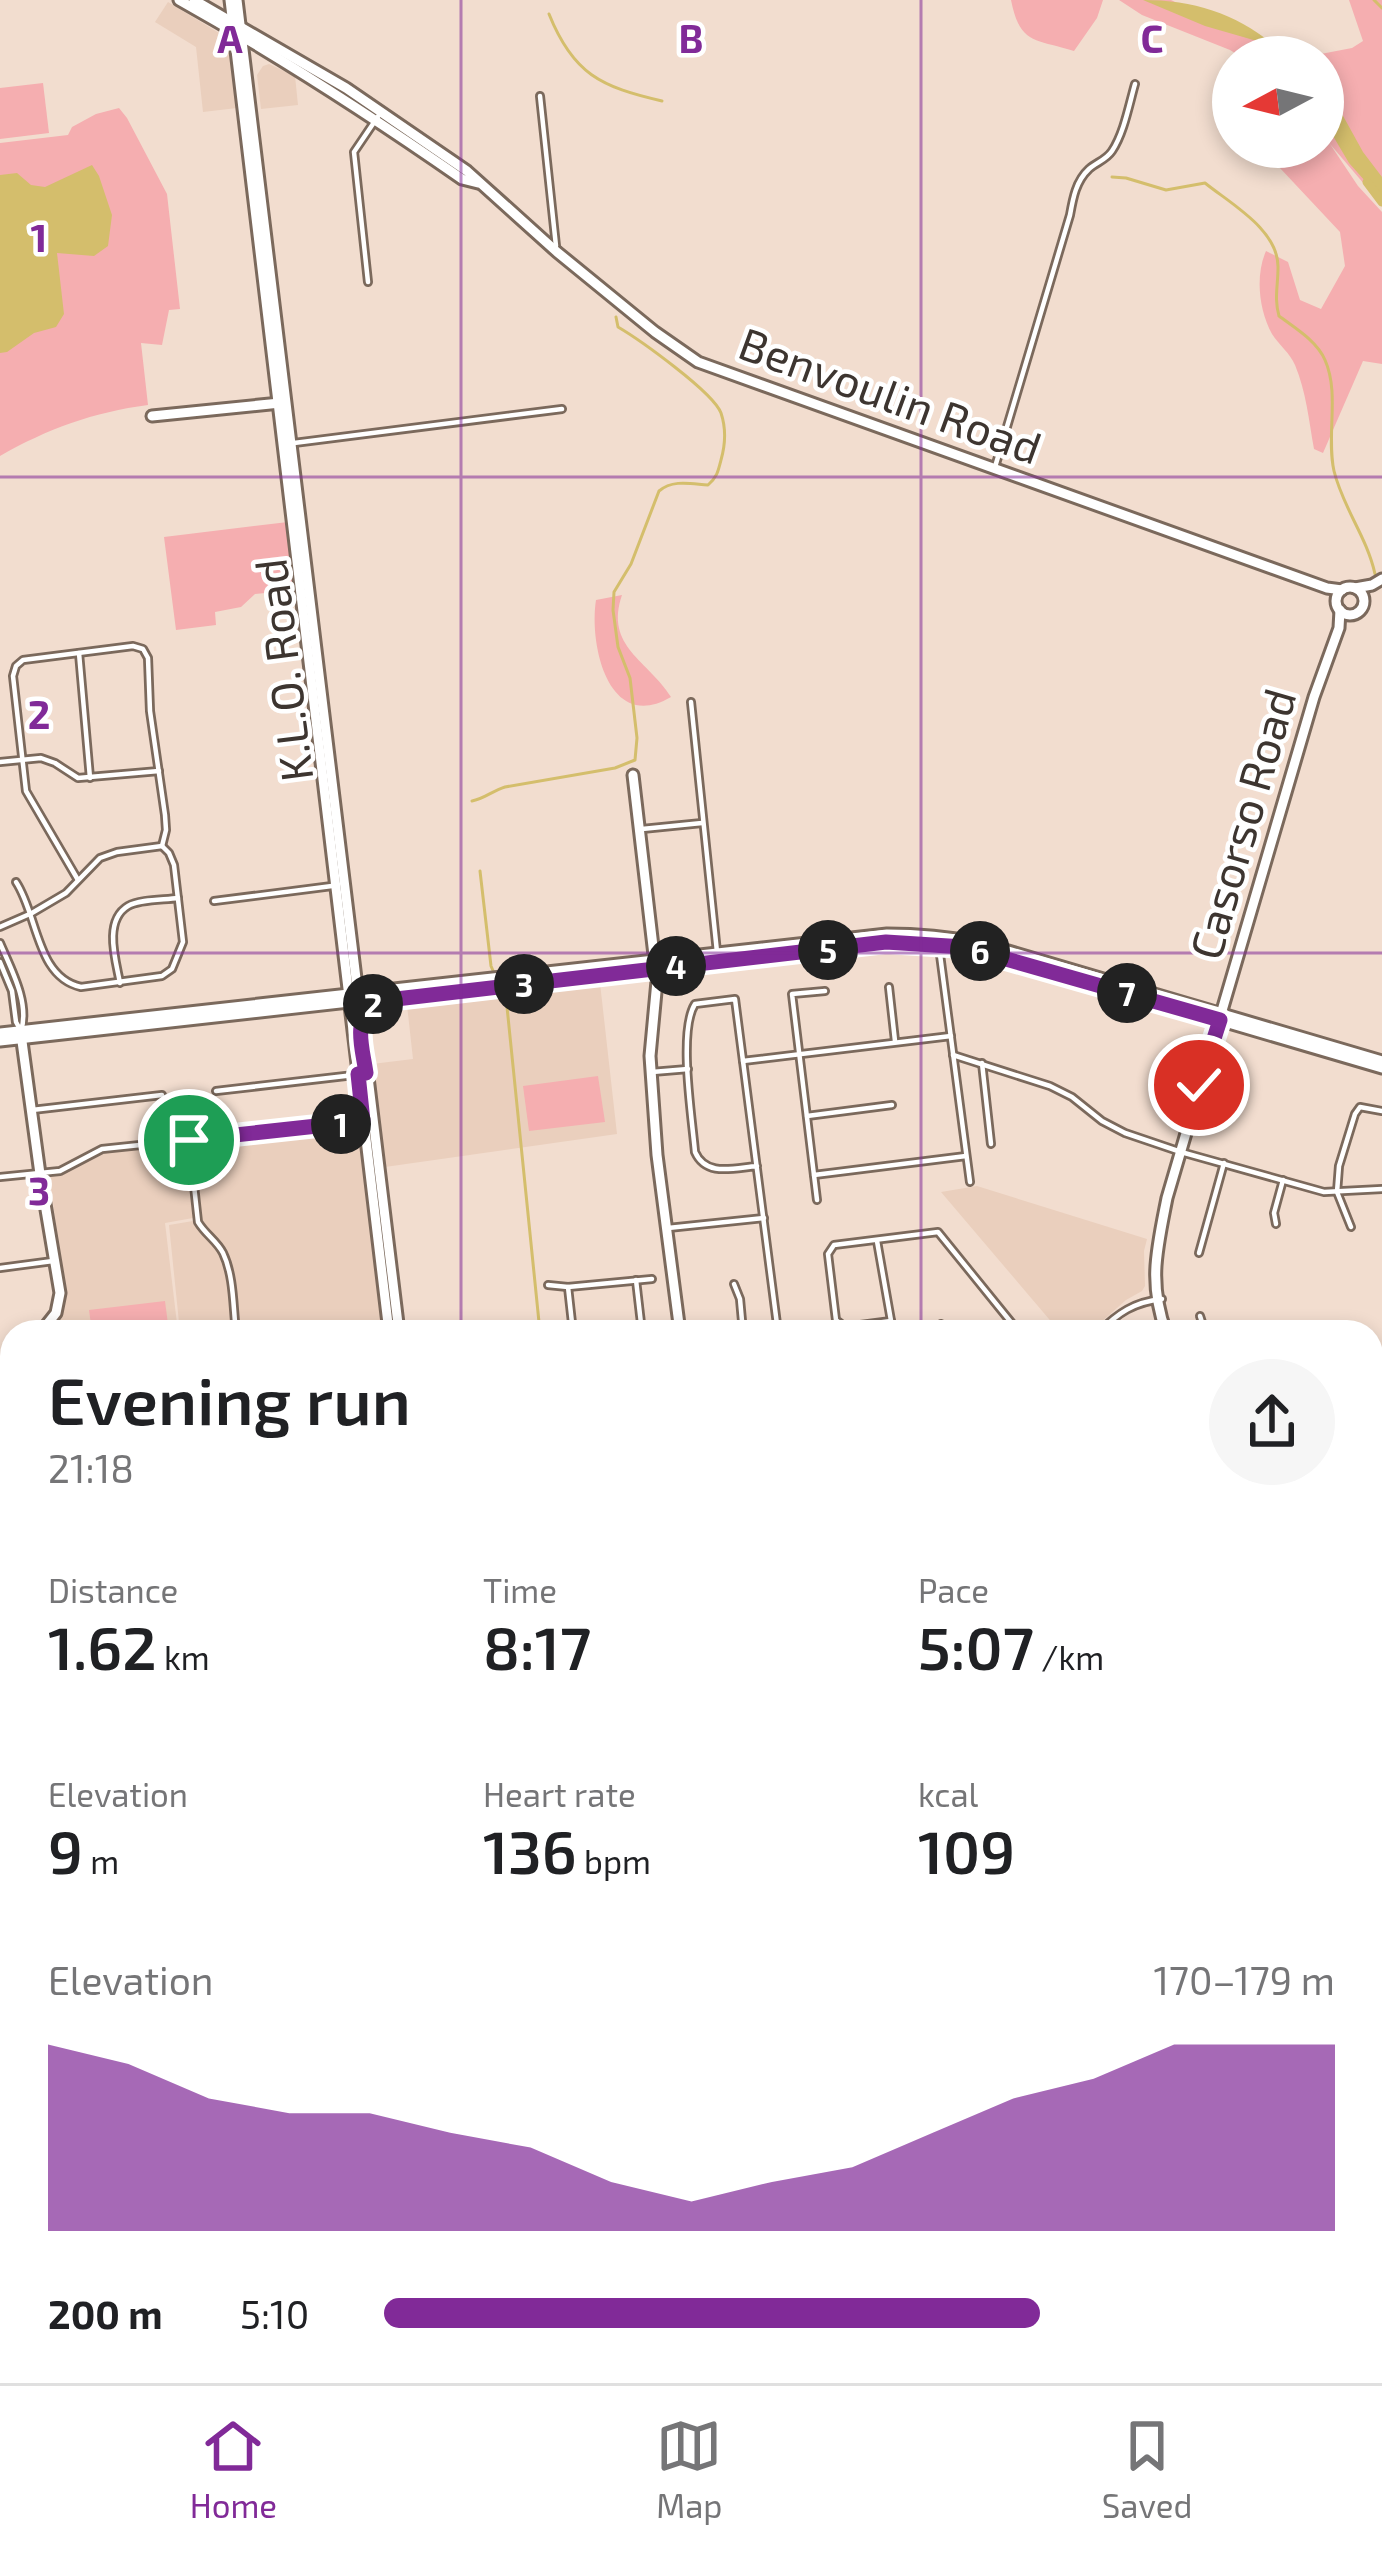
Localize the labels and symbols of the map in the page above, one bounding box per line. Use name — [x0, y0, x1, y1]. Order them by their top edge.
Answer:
text: A — [217, 14, 243, 61]
text: B — [679, 14, 703, 61]
text: C — [1141, 14, 1163, 61]
north arrow — [1212, 36, 1344, 168]
text: 1 — [31, 213, 47, 260]
street label: Benvoulin Road — [732, 314, 1049, 474]
street label: K.L.O. Road — [242, 556, 322, 785]
street label: Casorso Road — [1177, 682, 1305, 965]
text: 2 — [28, 690, 50, 737]
pin: 5 — [798, 920, 858, 980]
pin: 6 — [950, 921, 1010, 981]
pin: 4 — [646, 936, 706, 996]
pin: 3 — [494, 954, 554, 1014]
pin: 7 — [1097, 963, 1157, 1023]
pin: 2 — [343, 974, 403, 1034]
pin — [1148, 1034, 1250, 1136]
pin — [138, 1089, 240, 1191]
pin: 1 — [311, 1094, 371, 1154]
text: 3 — [28, 1166, 50, 1213]

